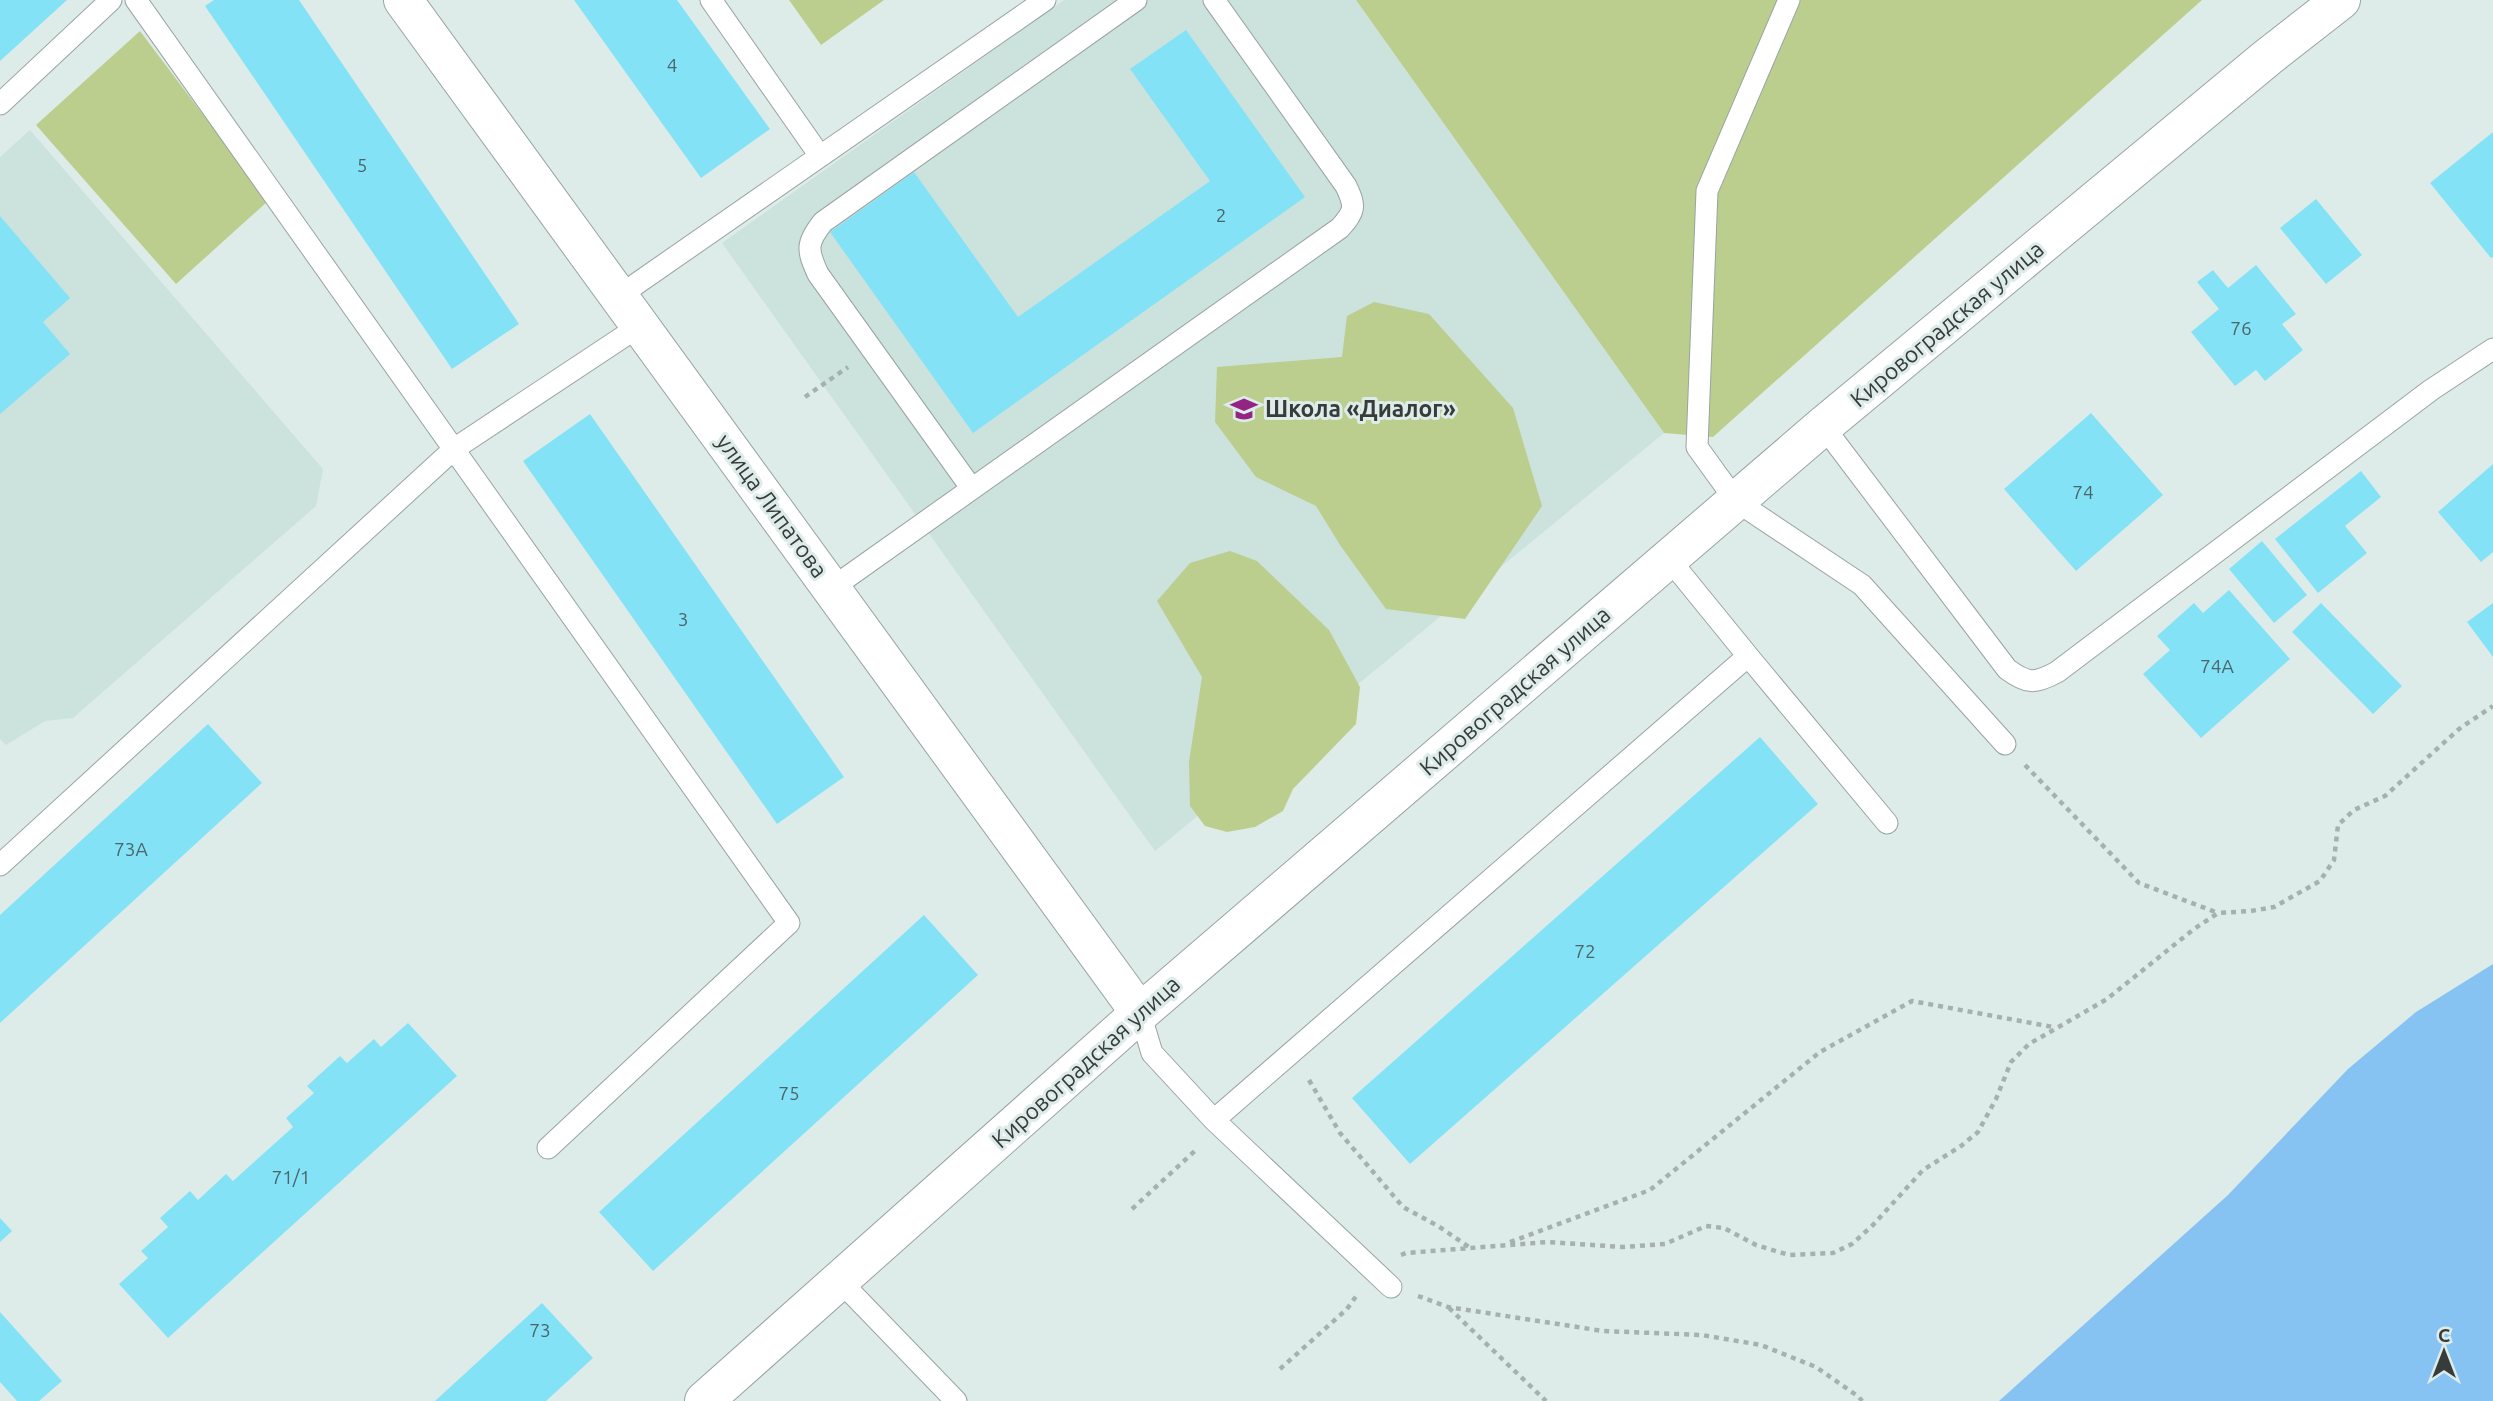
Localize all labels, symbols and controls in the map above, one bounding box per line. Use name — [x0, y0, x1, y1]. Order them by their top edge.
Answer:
house number: 4 — [667, 54, 677, 76]
house number: 5 — [357, 154, 367, 176]
house number: 2 — [1216, 204, 1226, 226]
street label: Кировоградская улица — [1845, 236, 2048, 411]
house number: 76 — [2230, 317, 2252, 339]
school or university icon: Школа «Диалог» — [1229, 394, 1259, 424]
place label: Школа «Диалог» — [1265, 396, 1456, 421]
street label: улица Липатова — [712, 429, 833, 582]
house number: 74 — [2072, 481, 2094, 503]
street label: Кировоградская улица — [1415, 601, 1615, 780]
house number: 3 — [678, 608, 688, 630]
house number: 74А — [2200, 655, 2235, 677]
house number: 73А — [114, 838, 149, 860]
house number: 72 — [1574, 940, 1596, 962]
street label: Кировоградская улица — [987, 971, 1185, 1152]
house number: 75 — [778, 1082, 800, 1104]
house number: 71/1 — [271, 1166, 311, 1188]
north arrow — [2409, 1317, 2479, 1387]
house number: 73 — [529, 1319, 551, 1341]
text: С — [2438, 1324, 2450, 1346]

